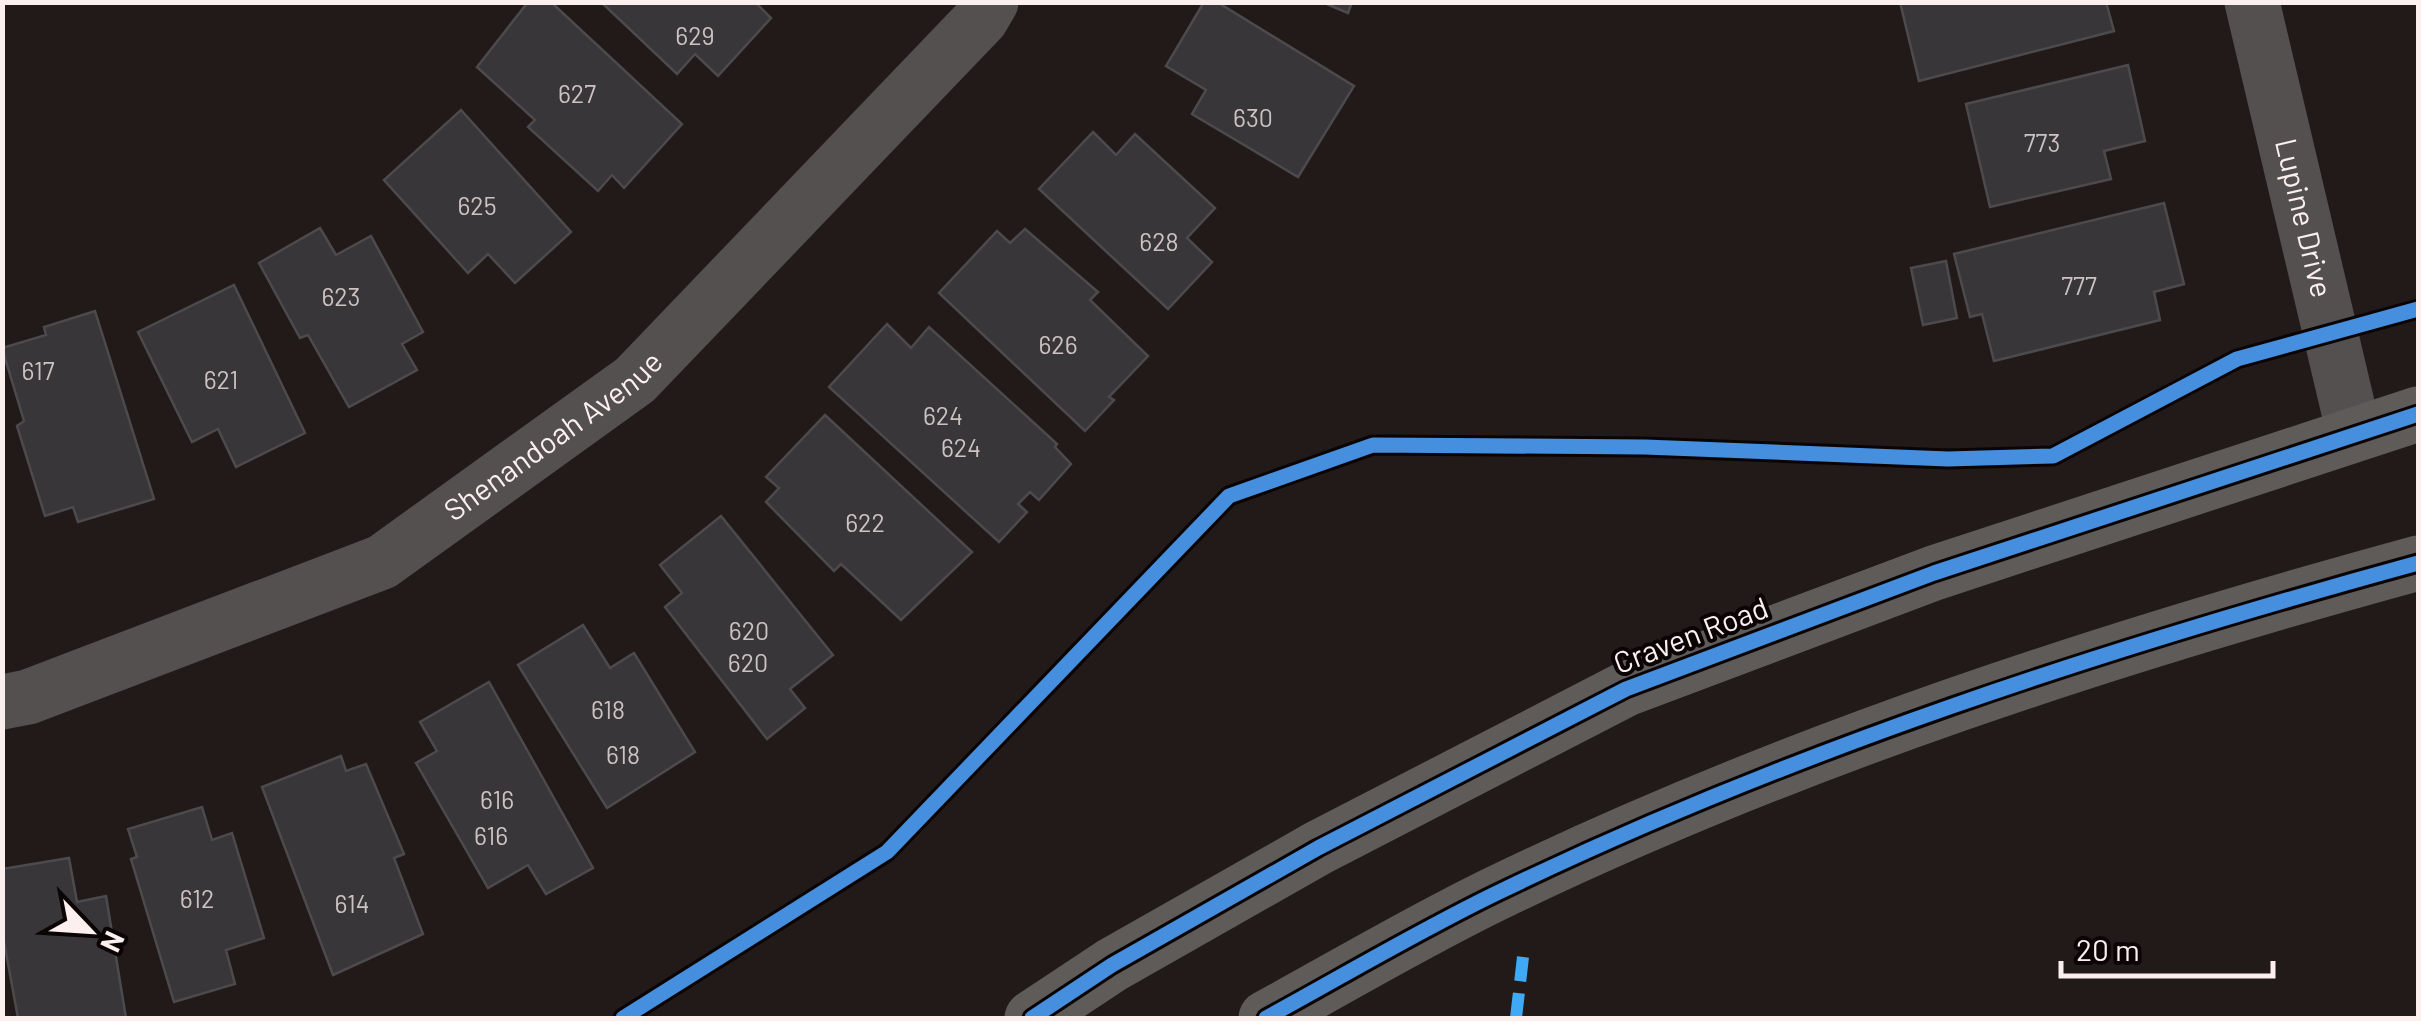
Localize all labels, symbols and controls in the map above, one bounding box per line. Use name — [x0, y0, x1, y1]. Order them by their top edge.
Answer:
house number: 629 — [675, 20, 715, 50]
house number: 627 — [558, 78, 596, 108]
house number: 630 — [1233, 102, 1273, 132]
house number: 773 — [2024, 127, 2060, 157]
street label: Lupine Drive — [2269, 135, 2341, 301]
house number: 625 — [457, 190, 497, 220]
house number: 628 — [1139, 226, 1179, 256]
house number: 777 — [2061, 270, 2097, 300]
house number: 623 — [321, 281, 361, 311]
house number: 626 — [1038, 329, 1078, 359]
street label: Shenandoah Avenue — [436, 343, 669, 527]
house number: 617 — [21, 355, 55, 385]
house number: 621 — [204, 364, 238, 394]
house number: 624 — [923, 400, 963, 430]
house number: 624 — [941, 432, 981, 462]
house number: 622 — [845, 507, 885, 537]
street label: Craven Road — [1608, 588, 1773, 680]
house number: 620 — [729, 615, 769, 645]
house number: 620 — [728, 647, 768, 677]
house number: 618 — [591, 694, 625, 724]
house number: 618 — [606, 739, 640, 769]
house number: 616 — [480, 784, 514, 814]
house number: 616 — [474, 820, 508, 850]
north arrow — [40, 881, 140, 981]
house number: 612 — [180, 883, 214, 913]
house number: 614 — [335, 888, 369, 918]
scale bar — [2061, 916, 2274, 978]
text: N — [94, 926, 133, 958]
text: 20 m — [2076, 931, 2140, 967]

